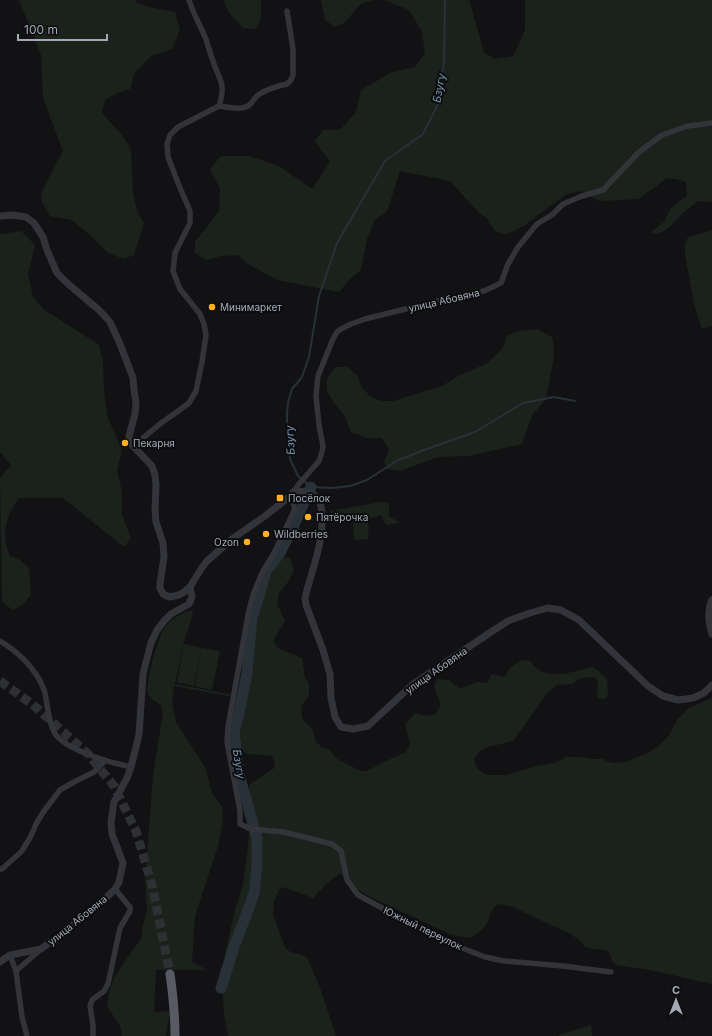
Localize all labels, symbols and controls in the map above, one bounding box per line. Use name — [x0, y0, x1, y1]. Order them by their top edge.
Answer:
scale bar — [18, 16, 107, 42]
text: 100 m — [24, 22, 58, 37]
water label: Бзугу — [430, 71, 449, 104]
street label: улица Абовяна — [407, 286, 481, 314]
place label: Минимаркет — [220, 301, 282, 313]
marker: Минимаркет — [207, 302, 217, 312]
water label: Бзугу — [282, 424, 298, 455]
place label: Пекарня — [133, 437, 175, 449]
marker: Пекарня — [120, 438, 130, 448]
place label: Посёлок — [288, 492, 331, 504]
marker: Посёлок — [275, 493, 285, 503]
place label: Пятёрочка — [316, 511, 368, 523]
marker: Пятёрочка — [303, 512, 313, 522]
place label: Wildberries — [274, 528, 328, 540]
marker: Wildberries — [261, 529, 271, 539]
place label: Ozon — [214, 536, 239, 548]
marker: Ozon — [242, 537, 252, 547]
street label: улица Абовяна — [403, 644, 469, 696]
water label: Бзугу — [230, 748, 248, 781]
street label: улица Абовяна — [45, 892, 109, 948]
street label: Южный переулок — [382, 904, 465, 953]
north arrow — [656, 980, 696, 1020]
text: С — [672, 983, 680, 997]

